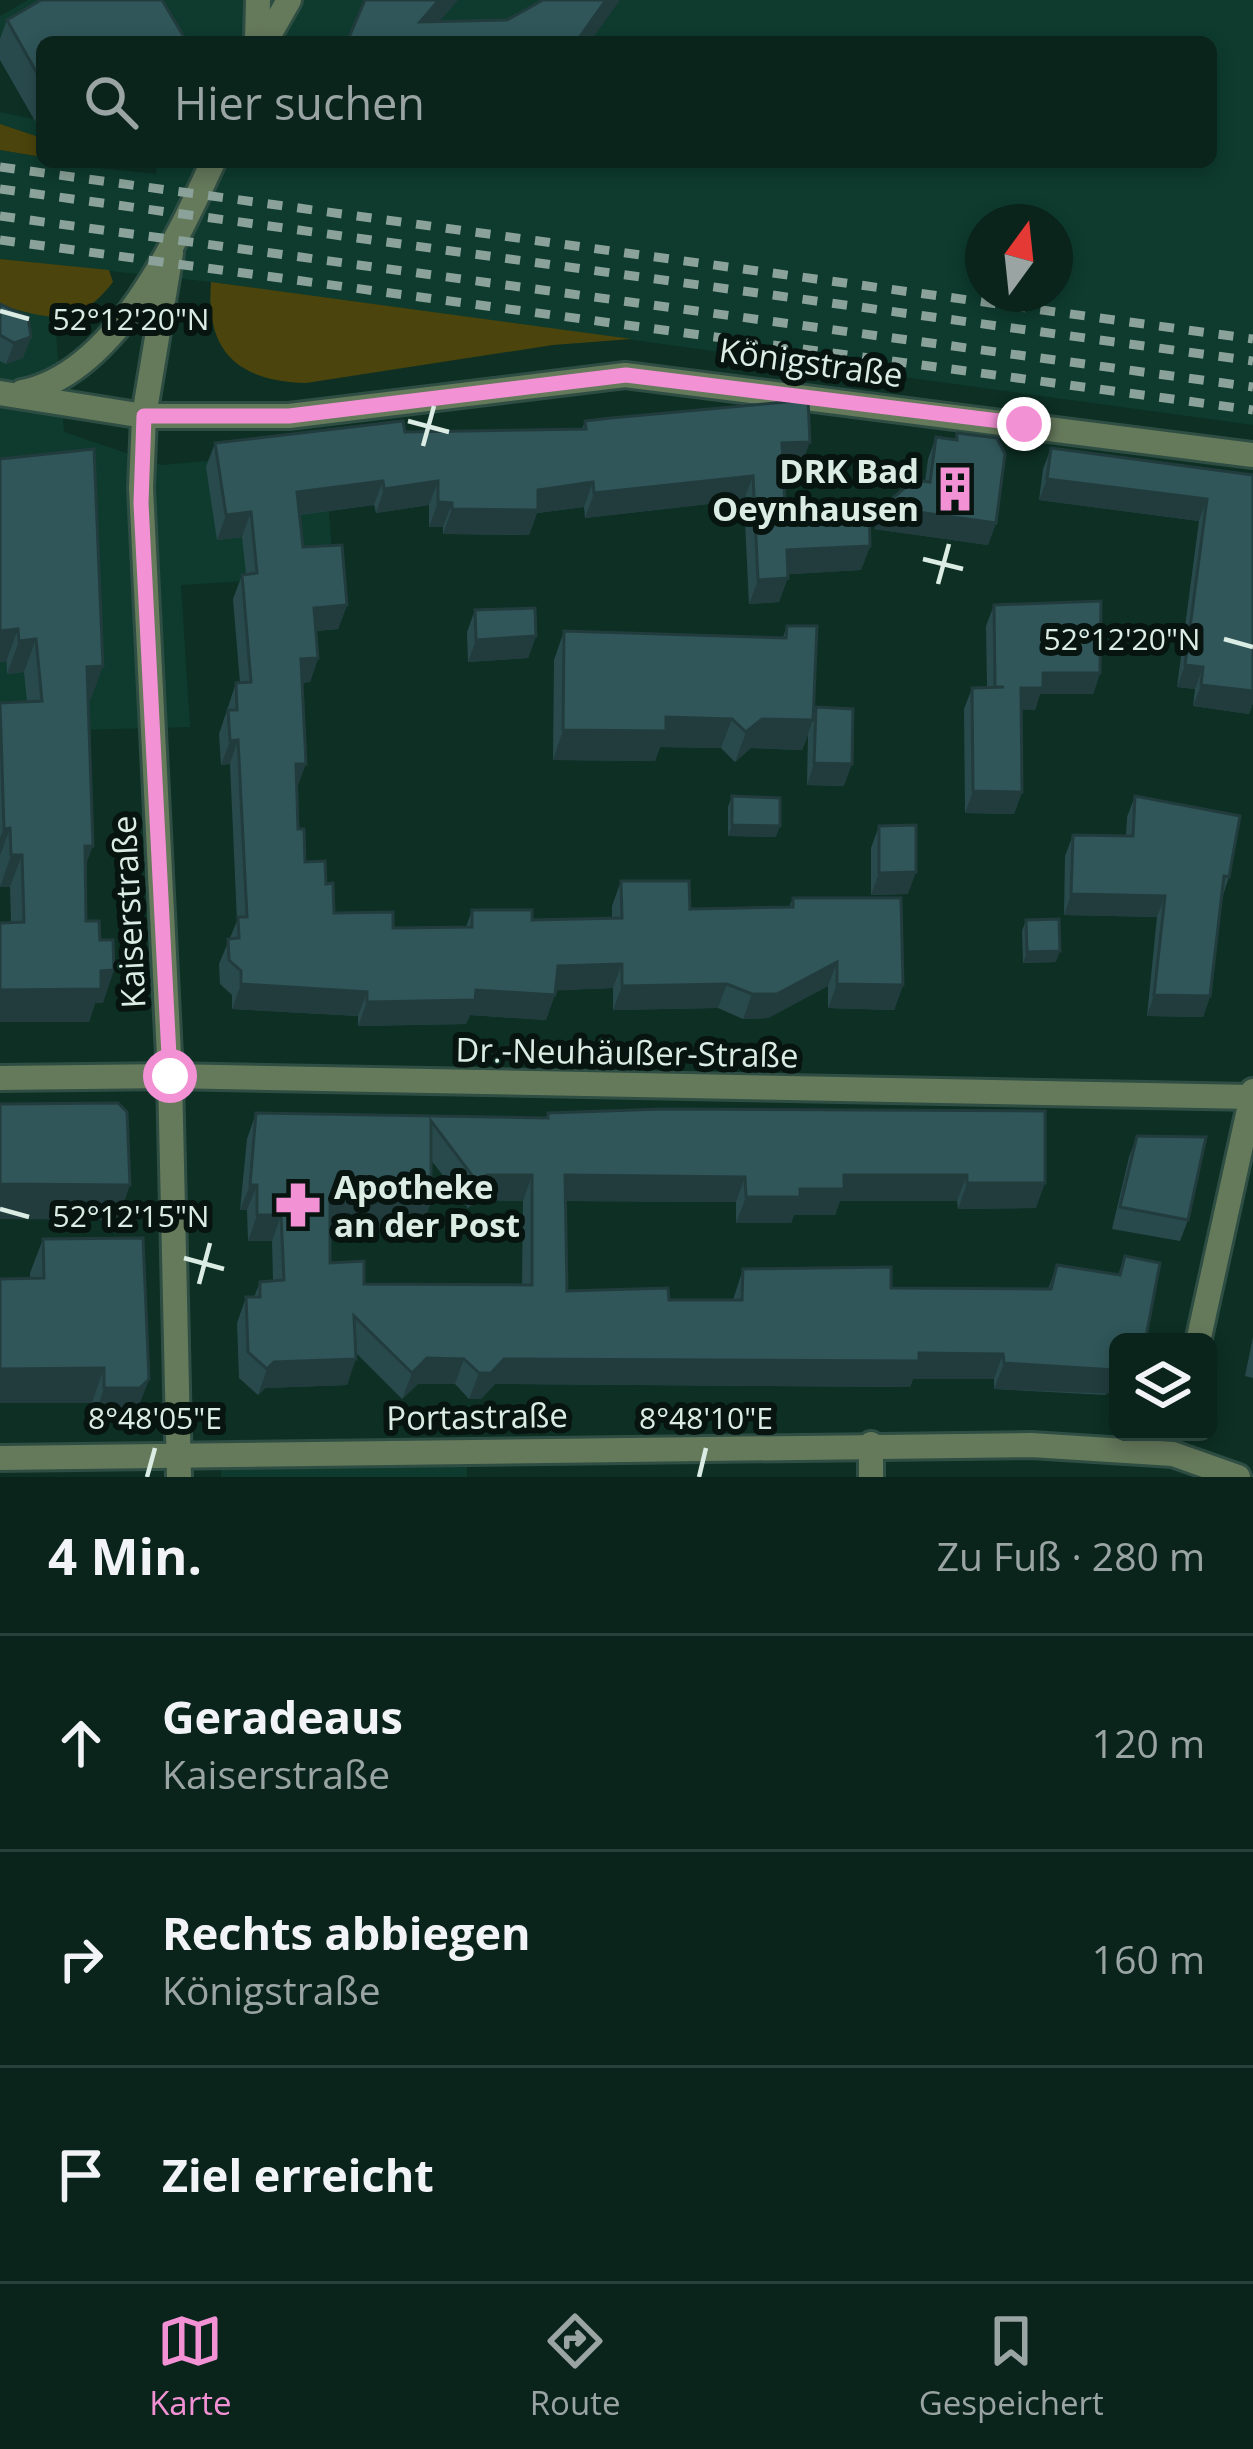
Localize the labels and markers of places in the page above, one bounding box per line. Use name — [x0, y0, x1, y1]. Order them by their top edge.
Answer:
place label: DRK Bad Oeynhausen — [712, 448, 919, 531]
building icon: DRK Bad Oeynhausen — [930, 464, 980, 514]
place label: Apotheke an der Post — [334, 1164, 520, 1247]
pharmacy icon: Apotheke an der Post — [273, 1180, 323, 1230]

